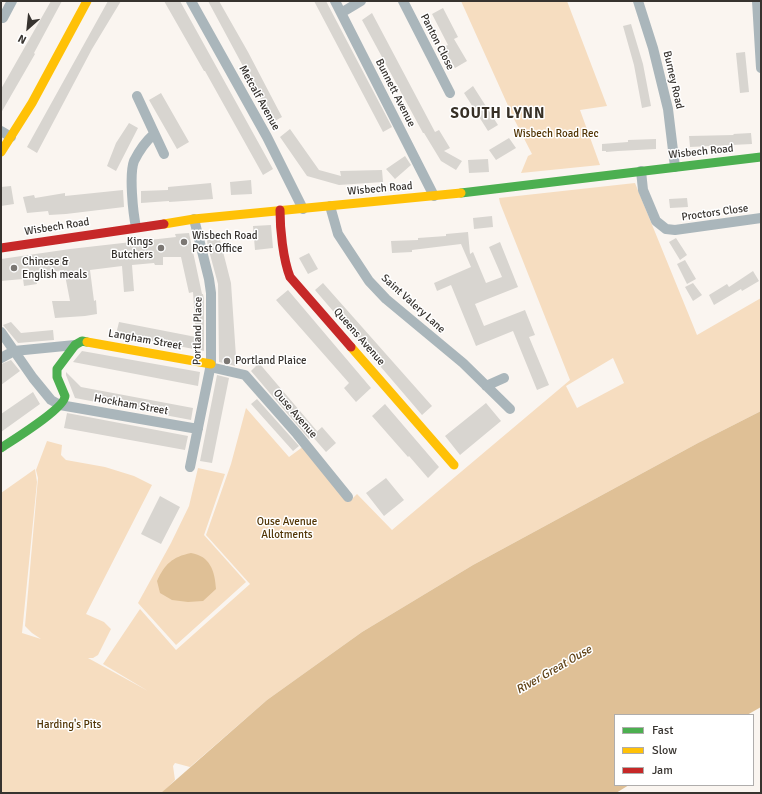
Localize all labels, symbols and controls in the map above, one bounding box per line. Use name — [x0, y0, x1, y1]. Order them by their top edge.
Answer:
north arrow — [8, 8, 48, 48]
street label: Panton Close — [417, 12, 457, 72]
text: N — [16, 32, 29, 47]
street label: Burney Road — [660, 50, 686, 110]
street label: Bunnett Avenue — [372, 57, 418, 129]
street label: Metcalf Avenue — [236, 63, 282, 133]
district label: SOUTH LYNN — [451, 105, 545, 123]
park label: Wisbech Road Rec — [513, 127, 599, 141]
street label: Wisbech Road — [668, 142, 734, 162]
street label: Wisbech Road — [347, 180, 413, 198]
street label: Proctors Close — [681, 202, 749, 224]
street label: Wisbech Road — [24, 215, 90, 239]
place label: Wisbech Road Post Office — [192, 229, 258, 255]
place label: Kings Butchers — [111, 235, 153, 261]
marker: Wisbech Road Post Office — [179, 237, 189, 247]
marker: Kings Butchers — [156, 243, 166, 253]
place label: Chinese & English meals — [22, 255, 87, 281]
marker: Chinese & English meals — [9, 263, 19, 273]
street label: Saint Valery Lane — [378, 272, 448, 336]
street label: Portland Place — [191, 297, 205, 365]
street label: Queens Avenue — [330, 306, 388, 368]
street label: Langham Street — [107, 327, 183, 353]
place label: Portland Plaice — [235, 354, 307, 368]
marker: Portland Plaice — [222, 356, 232, 366]
street label: Ouse Avenue — [270, 387, 320, 441]
street label: Hockham Street — [93, 392, 169, 418]
park label: Ouse Avenue Allotments — [257, 515, 317, 541]
water label: River Great Ouse — [514, 642, 594, 698]
legend — [614, 714, 754, 786]
park label: Harding's Pits — [37, 718, 101, 732]
text: Fast — [652, 723, 673, 738]
text: Slow — [652, 743, 677, 758]
text: Jam — [652, 763, 673, 778]

